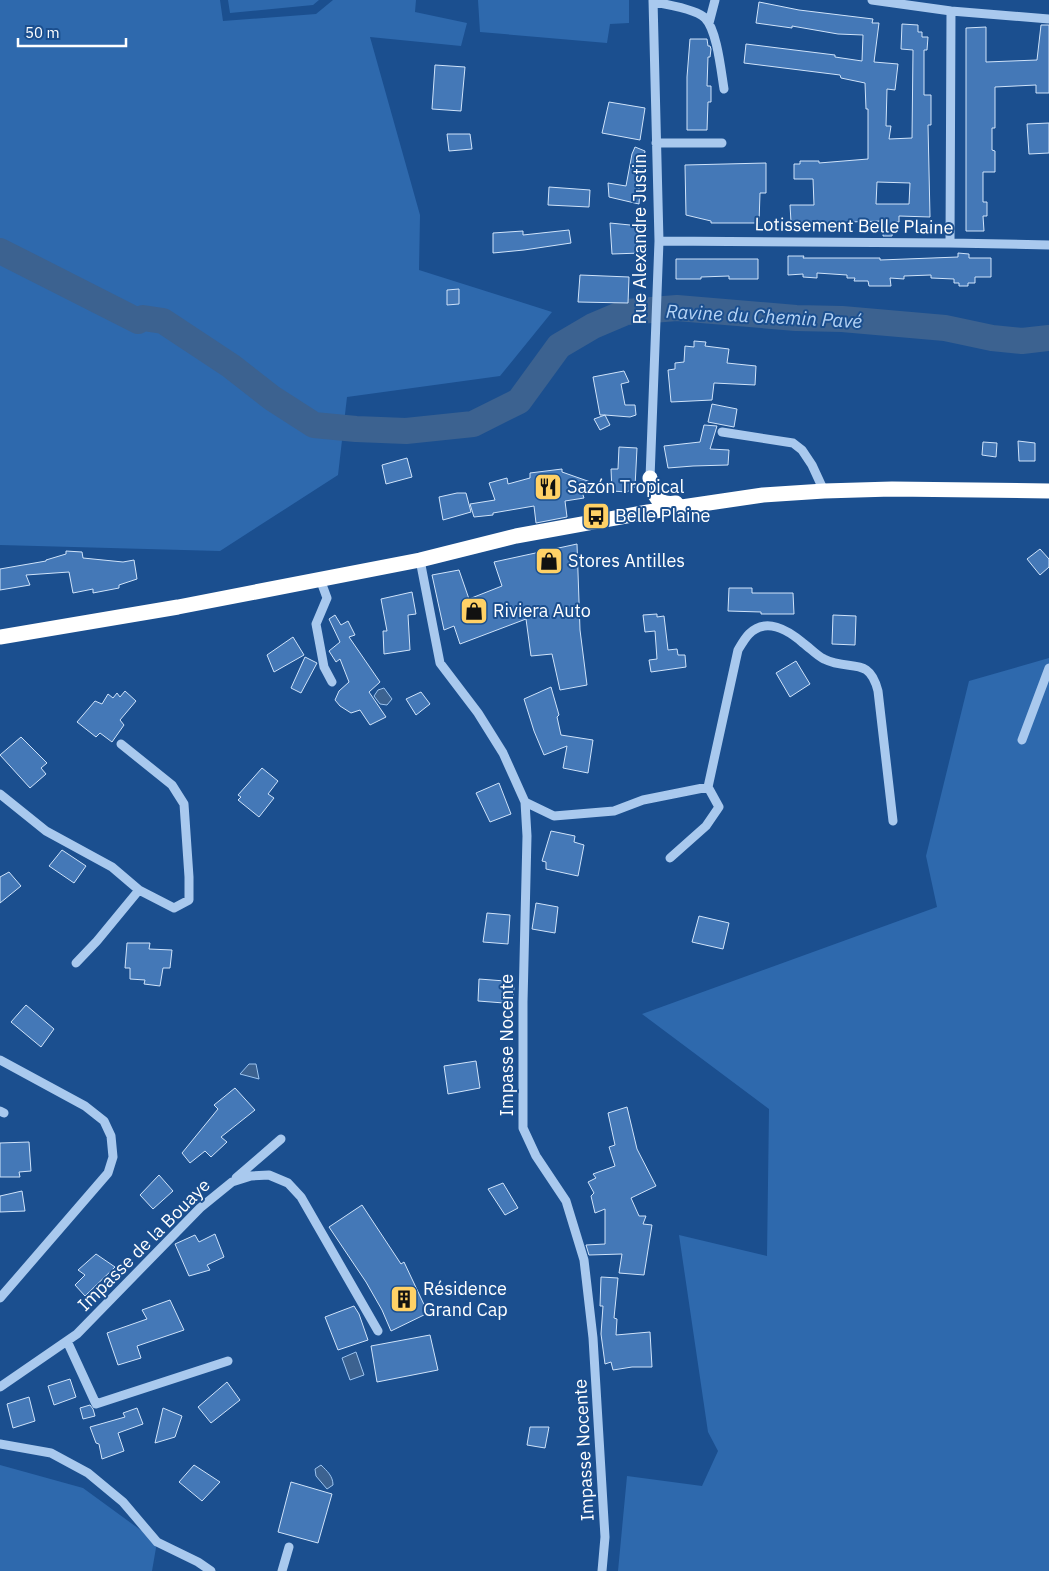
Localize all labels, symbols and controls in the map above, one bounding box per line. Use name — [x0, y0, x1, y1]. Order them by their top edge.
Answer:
scale bar — [18, 15, 125, 47]
text: 50 m — [25, 23, 60, 42]
street label: Rue Alexandre Justin — [628, 153, 651, 325]
street label: Lotissement Belle Plaine — [754, 212, 954, 239]
water label: Ravine du Chemin Pavé — [665, 299, 863, 333]
restaurant icon: Sazón Tropical — [533, 472, 563, 502]
place label: Sazón Tropical — [567, 475, 684, 498]
bus stop icon: Belle Plaine — [581, 501, 611, 531]
place label: Belle Plaine — [615, 504, 711, 527]
shop icon: Stores Antilles — [534, 546, 564, 576]
place label: Stores Antilles — [568, 549, 685, 572]
shop icon: Riviera Auto — [459, 596, 489, 626]
place label: Riviera Auto — [493, 599, 591, 622]
street label: Impasse Nocente — [495, 974, 518, 1116]
street label: Impasse de la Bouaye — [73, 1173, 215, 1316]
place label: Résidence Grand Cap — [423, 1277, 508, 1321]
building icon: Résidence Grand Cap — [389, 1284, 419, 1314]
street label: Impasse Nocente — [568, 1378, 599, 1522]

